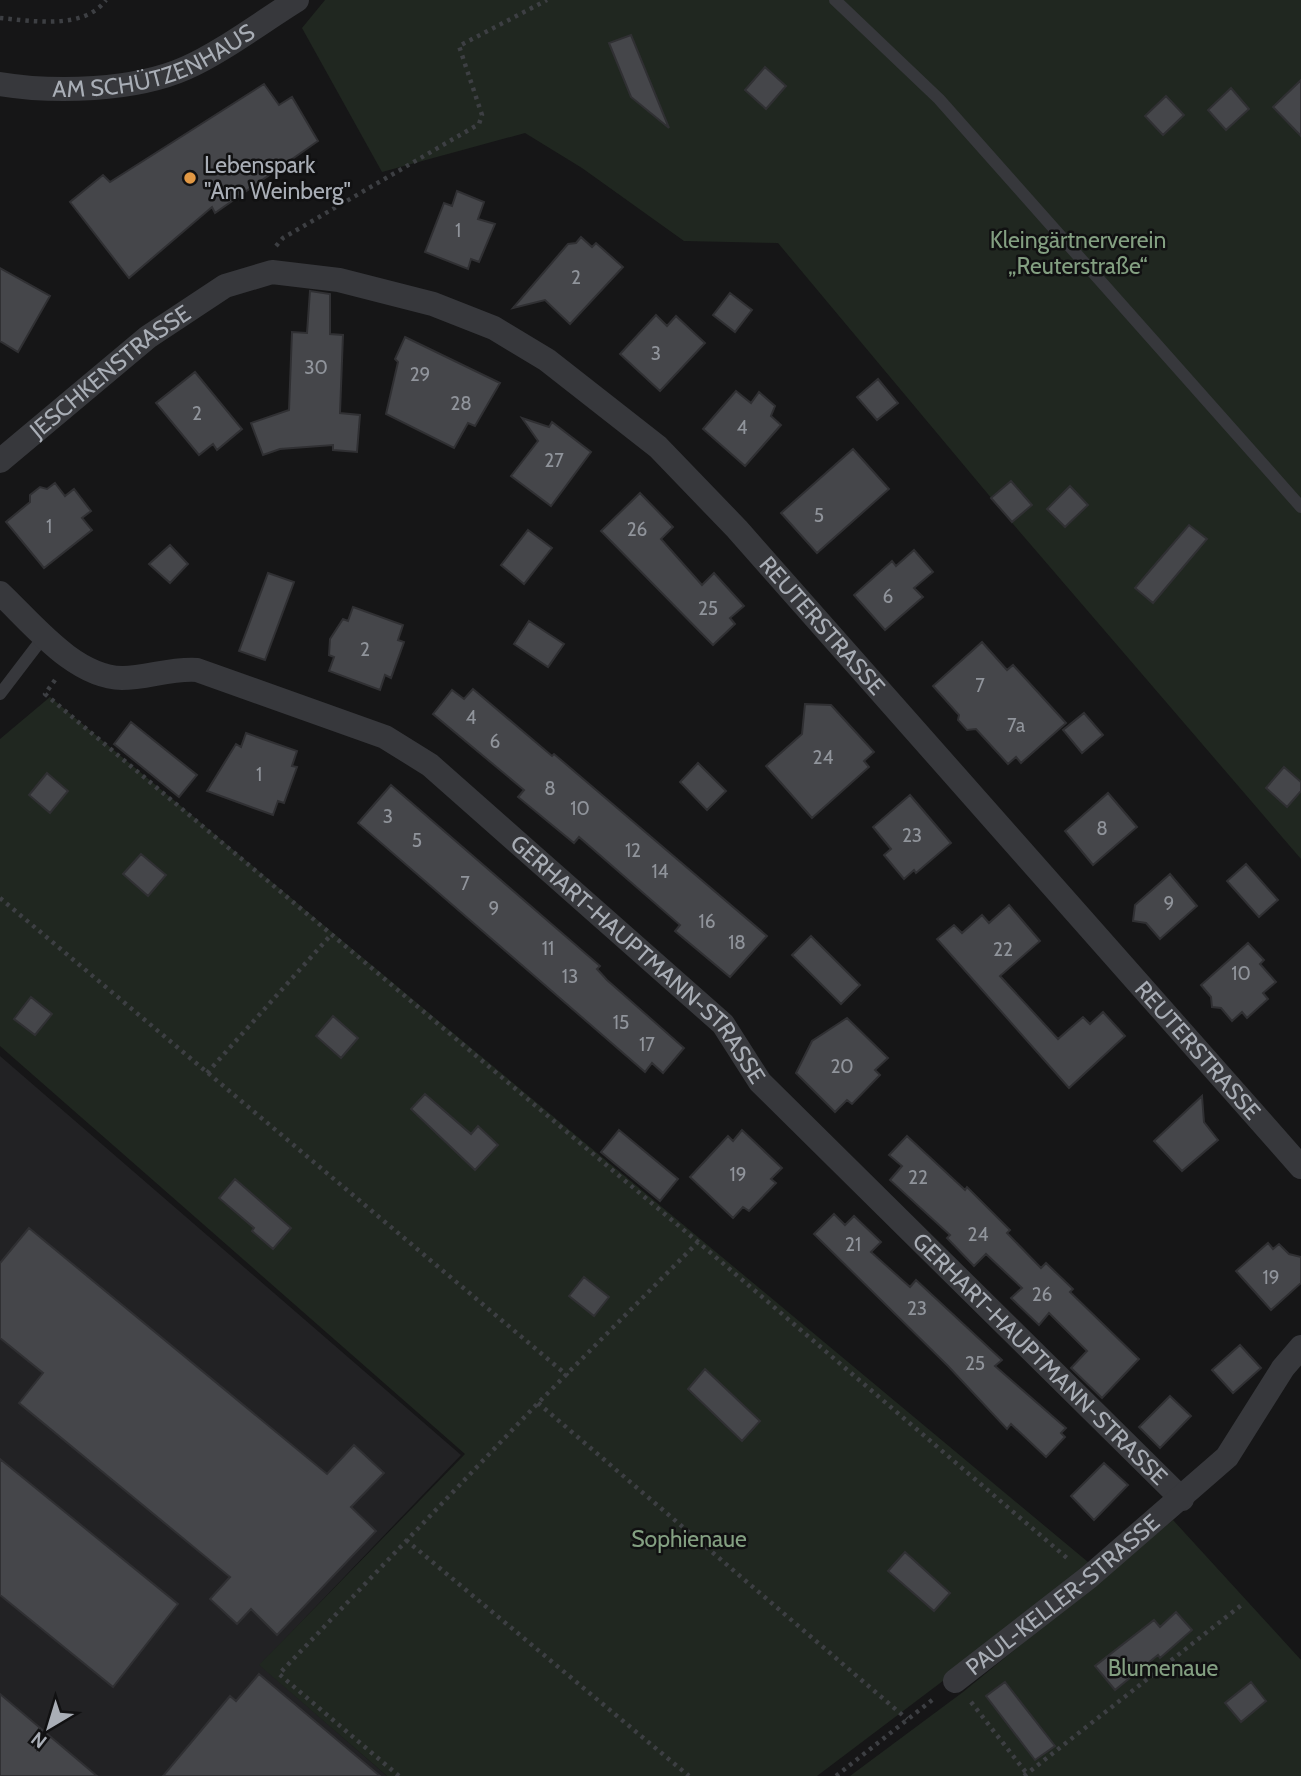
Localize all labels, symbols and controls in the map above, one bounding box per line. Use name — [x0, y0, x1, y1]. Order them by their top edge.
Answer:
street label: AM SCHÜTZENHAUS — [52, 18, 260, 103]
place label: Lebenspark "Am Weinberg" — [204, 151, 351, 205]
marker: Lebenspark "Am Weinberg" — [182, 170, 198, 186]
house number: 1 — [455, 219, 461, 242]
park label: Kleingärtnerverein „Reuterstraße“ — [990, 226, 1166, 280]
house number: 2 — [571, 266, 581, 289]
street label: JESCHKENSTRASSE — [23, 299, 196, 445]
house number: 3 — [651, 342, 661, 365]
house number: 30 — [304, 356, 328, 379]
house number: 29 — [410, 363, 430, 386]
house number: 28 — [450, 392, 472, 415]
house number: 2 — [192, 402, 202, 425]
house number: 4 — [737, 416, 748, 439]
house number: 27 — [544, 449, 564, 472]
house number: 5 — [814, 504, 824, 527]
house number: 1 — [46, 515, 52, 538]
house number: 26 — [627, 518, 647, 541]
street label: REUTERSTRASSE — [754, 550, 891, 700]
house number: 6 — [883, 585, 893, 608]
house number: 25 — [698, 597, 718, 620]
house number: 2 — [360, 638, 370, 661]
house number: 7 — [975, 674, 985, 697]
house number: 4 — [466, 706, 477, 729]
house number: 7a — [1007, 714, 1025, 737]
house number: 6 — [490, 730, 500, 753]
house number: 24 — [813, 746, 833, 769]
house number: 1 — [256, 763, 262, 786]
house number: 8 — [544, 777, 556, 800]
house number: 10 — [570, 797, 590, 820]
house number: 3 — [383, 805, 393, 828]
house number: 8 — [1096, 817, 1108, 840]
house number: 23 — [902, 824, 922, 847]
house number: 5 — [412, 829, 422, 852]
street label: GERHART-HAUPTMANN-STRASSE — [505, 829, 771, 1089]
house number: 12 — [625, 839, 641, 862]
house number: 14 — [651, 860, 669, 883]
house number: 7 — [460, 872, 470, 895]
house number: 9 — [1164, 892, 1174, 915]
house number: 9 — [489, 897, 499, 920]
house number: 16 — [699, 910, 716, 933]
house number: 18 — [728, 931, 746, 954]
house number: 11 — [542, 937, 554, 960]
house number: 22 — [993, 938, 1013, 961]
house number: 10 — [1231, 962, 1251, 985]
house number: 13 — [562, 965, 578, 988]
street label: REUTERSTRASSE — [1129, 975, 1266, 1125]
house number: 15 — [613, 1011, 629, 1034]
house number: 17 — [639, 1033, 655, 1056]
house number: 20 — [830, 1055, 854, 1078]
house number: 19 — [730, 1163, 747, 1186]
house number: 22 — [908, 1166, 928, 1189]
house number: 24 — [968, 1223, 988, 1246]
street label: GERHART-HAUPTMANN-STRASSE — [907, 1227, 1173, 1491]
house number: 21 — [845, 1233, 861, 1256]
house number: 19 — [1263, 1266, 1280, 1289]
house number: 26 — [1032, 1283, 1052, 1306]
house number: 23 — [907, 1297, 927, 1320]
house number: 25 — [965, 1352, 985, 1375]
street label: PAUL-KELLER-STRASSE — [960, 1508, 1165, 1681]
park label: Sophienaue — [631, 1525, 747, 1553]
park label: Blumenaue — [1108, 1654, 1219, 1682]
north arrow — [14, 1692, 84, 1762]
text: N — [26, 1727, 51, 1753]

